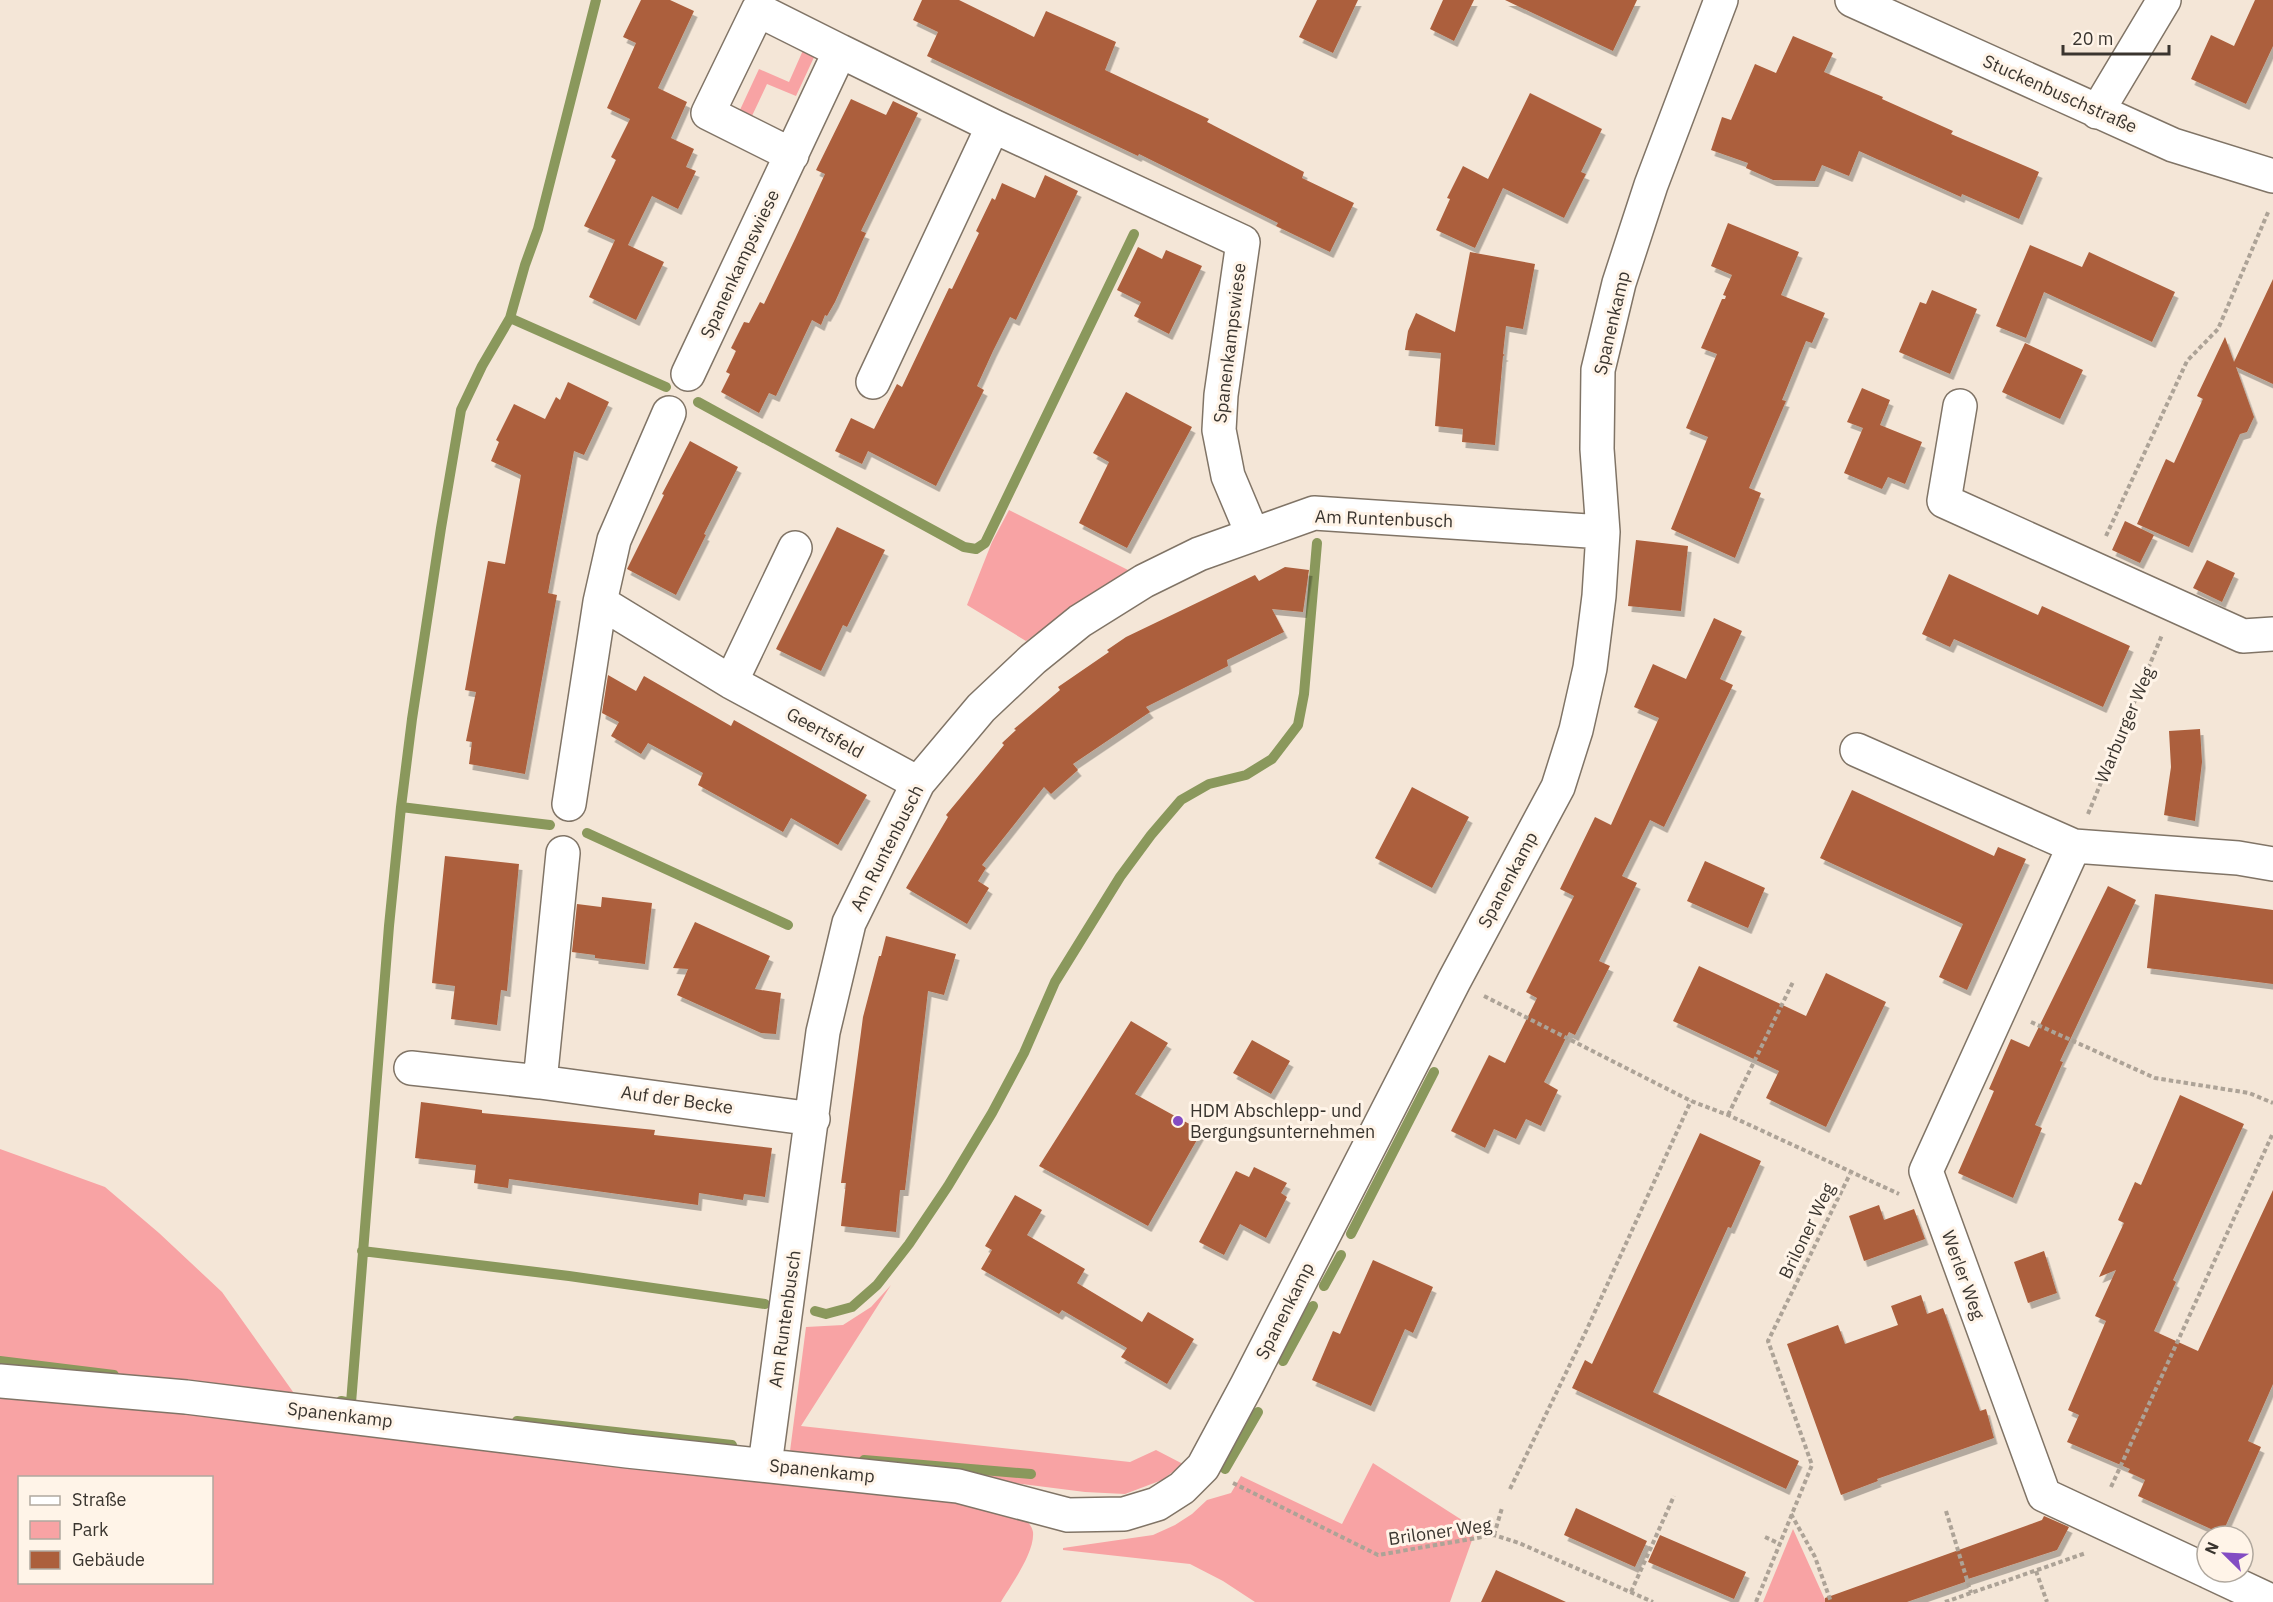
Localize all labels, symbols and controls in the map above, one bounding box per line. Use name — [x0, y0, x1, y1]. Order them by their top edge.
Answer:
scale bar — [2063, 18, 2170, 56]
text: 20 m — [2072, 27, 2114, 50]
street label: Stuckenbuschstraße — [1979, 49, 2141, 138]
street label: Spanenkampswiese — [695, 186, 784, 342]
street label: Spanenkampswiese — [1208, 261, 1251, 424]
street label: Spanenkamp — [1588, 269, 1635, 377]
street label: Am Runtenbusch — [1314, 505, 1454, 532]
street label: Warburger Weg — [2090, 663, 2160, 786]
street label: Geertsfeld — [783, 702, 868, 763]
street label: Am Runtenbusch — [845, 781, 928, 915]
street label: Spanenkamp — [1473, 828, 1543, 932]
street label: Auf der Becke — [620, 1080, 735, 1119]
place label: HDM Abschlepp- und Bergungsunternehmen — [1190, 1099, 1375, 1143]
marker: HDM Abschlepp- und Bergungsunternehmen — [1171, 1114, 1185, 1128]
street label: Briloner Weg — [1773, 1179, 1840, 1283]
street label: Werler Weg — [1937, 1227, 1990, 1323]
street label: Am Runtenbusch — [763, 1249, 806, 1389]
street label: Spanenkamp — [1250, 1258, 1319, 1363]
street label: Spanenkamp — [286, 1397, 394, 1432]
street label: Spanenkamp — [768, 1454, 876, 1487]
legend — [18, 1476, 213, 1584]
text: Straße — [72, 1488, 126, 1511]
street label: Briloner Weg — [1387, 1513, 1493, 1550]
text: Park — [72, 1518, 109, 1541]
north arrow — [2195, 1524, 2255, 1584]
text: N — [2200, 1539, 2223, 1557]
text: Gebäude — [72, 1548, 145, 1571]

